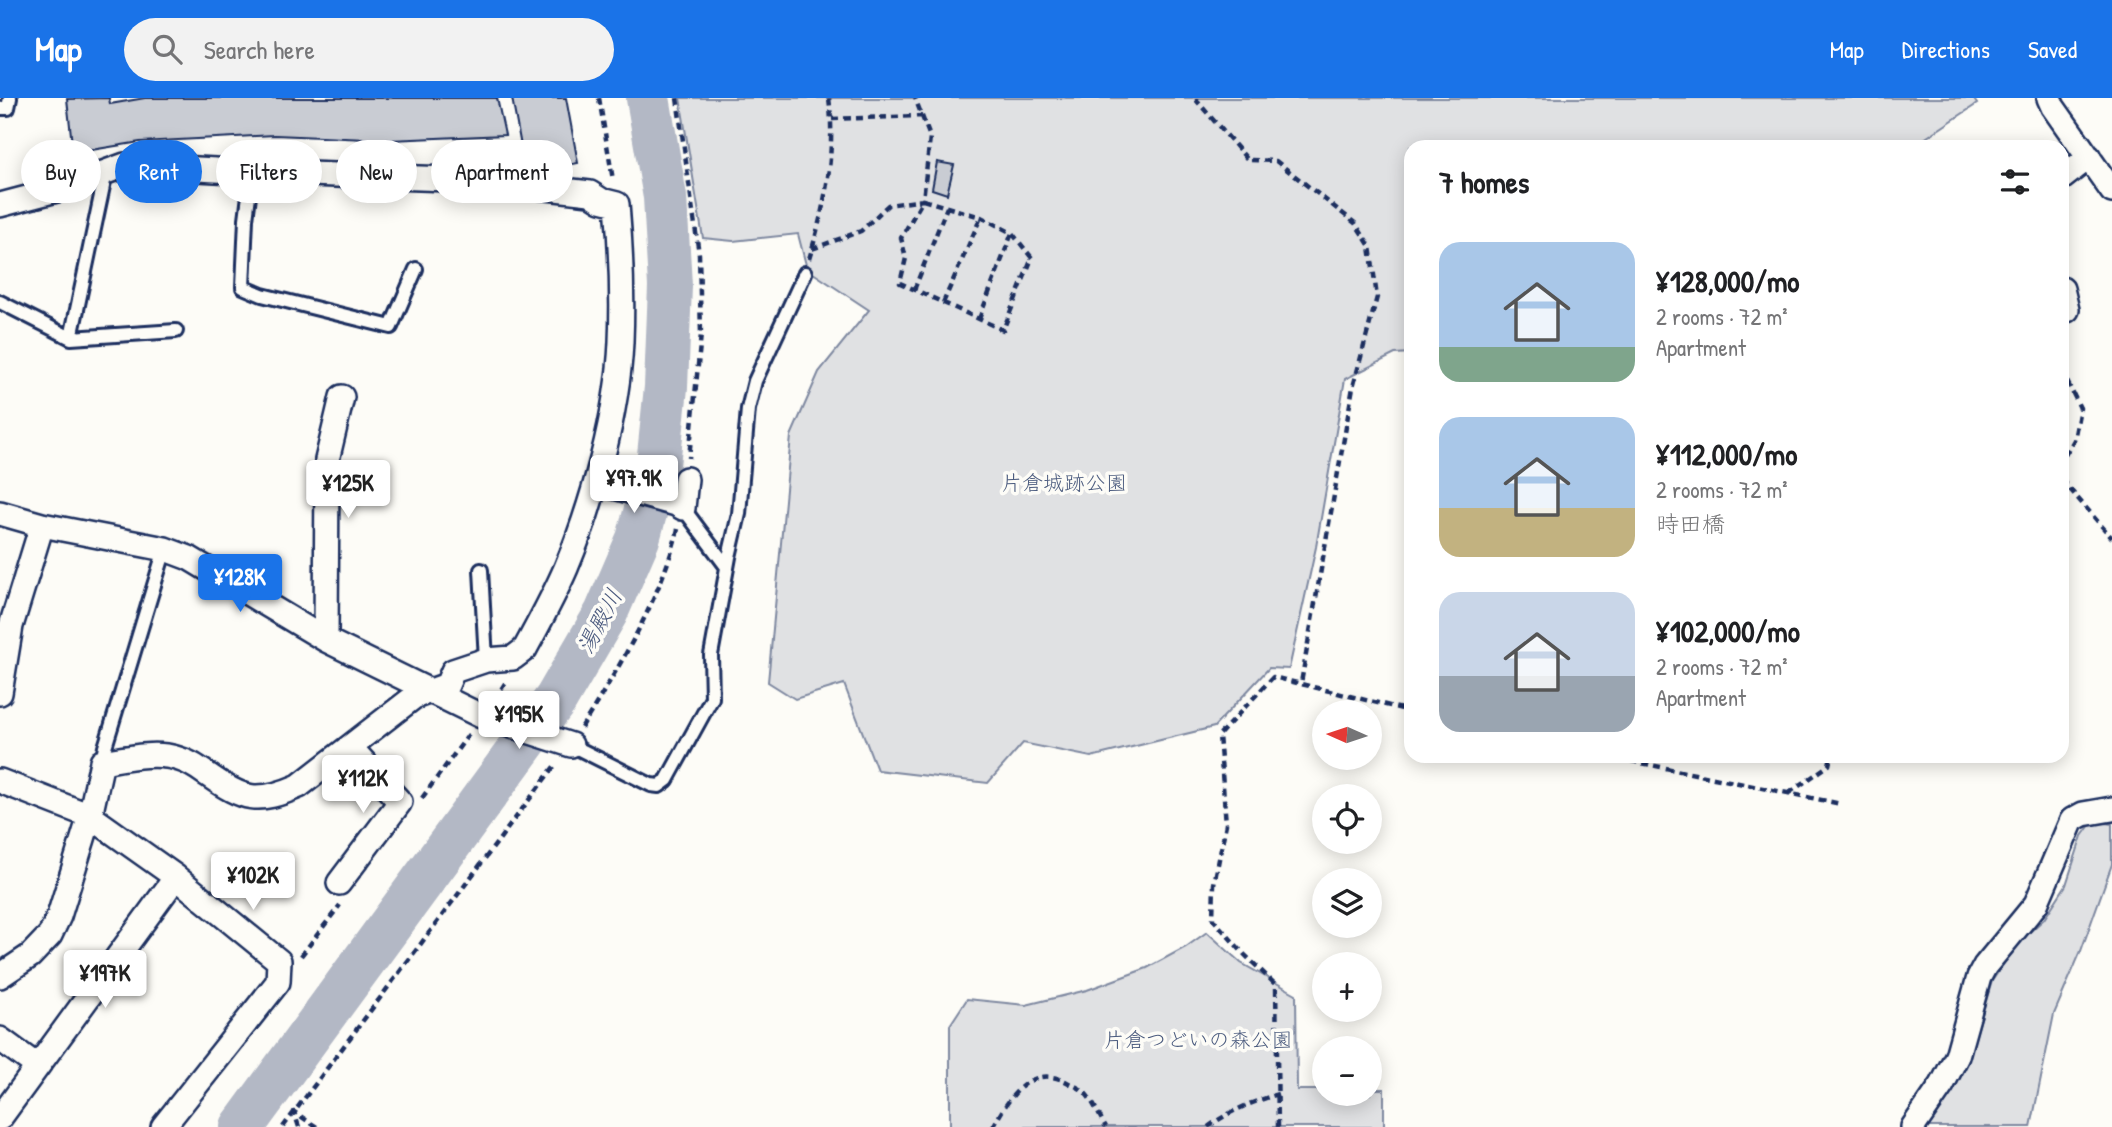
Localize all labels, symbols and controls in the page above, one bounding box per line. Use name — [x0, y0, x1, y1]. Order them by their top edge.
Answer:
search box — [124, 18, 614, 81]
text: Map — [35, 27, 82, 71]
icon: search — [148, 30, 186, 68]
text: Search here — [204, 32, 315, 67]
text: Map — [1830, 33, 1864, 65]
text: Directions — [1902, 33, 1990, 65]
text: Saved — [2028, 33, 2077, 65]
chip: Buy — [21, 140, 101, 203]
chip: Rent — [115, 140, 202, 203]
chip: Filters — [216, 140, 322, 203]
chip: New — [336, 140, 417, 203]
chip: Apartment — [431, 140, 573, 203]
text: 7 homes — [1439, 162, 1529, 202]
icon: filters — [1996, 163, 2034, 201]
text: ¥128,000/mo — [1656, 261, 1799, 301]
icon: home — [1495, 270, 1579, 354]
text: 2 rooms · 72 m² — [1656, 301, 1788, 332]
text: Apartment — [1656, 332, 1746, 363]
text: ¥112,000/mo — [1656, 434, 1797, 474]
icon: home — [1495, 445, 1579, 529]
pin: ¥97.9K — [577, 456, 691, 515]
pin: ¥125K — [299, 460, 397, 520]
text: ¥97.9K — [606, 462, 662, 493]
text: ¥125K — [322, 467, 374, 498]
park label: 片倉城跡公園 — [1001, 468, 1127, 497]
text: 2 rooms · 72 m² — [1656, 474, 1788, 505]
text: 時田橋 — [1656, 508, 1725, 539]
pin: ¥128K — [191, 554, 289, 614]
text: ¥128K — [214, 561, 266, 592]
water label: 湯殿川 — [569, 583, 629, 659]
text: ¥102,000/mo — [1656, 611, 1800, 651]
icon: home — [1495, 620, 1579, 704]
text: 2 rooms · 72 m² — [1656, 651, 1788, 682]
text: Apartment — [1656, 682, 1746, 713]
pin: ¥195K — [470, 692, 568, 751]
text: ¥195K — [494, 698, 544, 729]
north arrow — [1312, 700, 1382, 770]
map controls — [1312, 700, 1382, 1106]
pin: ¥112K — [314, 756, 412, 815]
text: ¥112K — [338, 762, 388, 793]
button: locate — [1312, 784, 1382, 854]
pin: ¥102K — [204, 852, 302, 912]
text: ¥102K — [227, 859, 279, 890]
button: layers — [1312, 868, 1382, 938]
pin: ¥197K — [56, 950, 154, 1010]
button: + — [1312, 952, 1382, 1022]
text: ¥197K — [80, 957, 130, 988]
park label: 片倉つどいの森公園 — [1104, 1025, 1293, 1054]
button: − — [1312, 1036, 1382, 1106]

